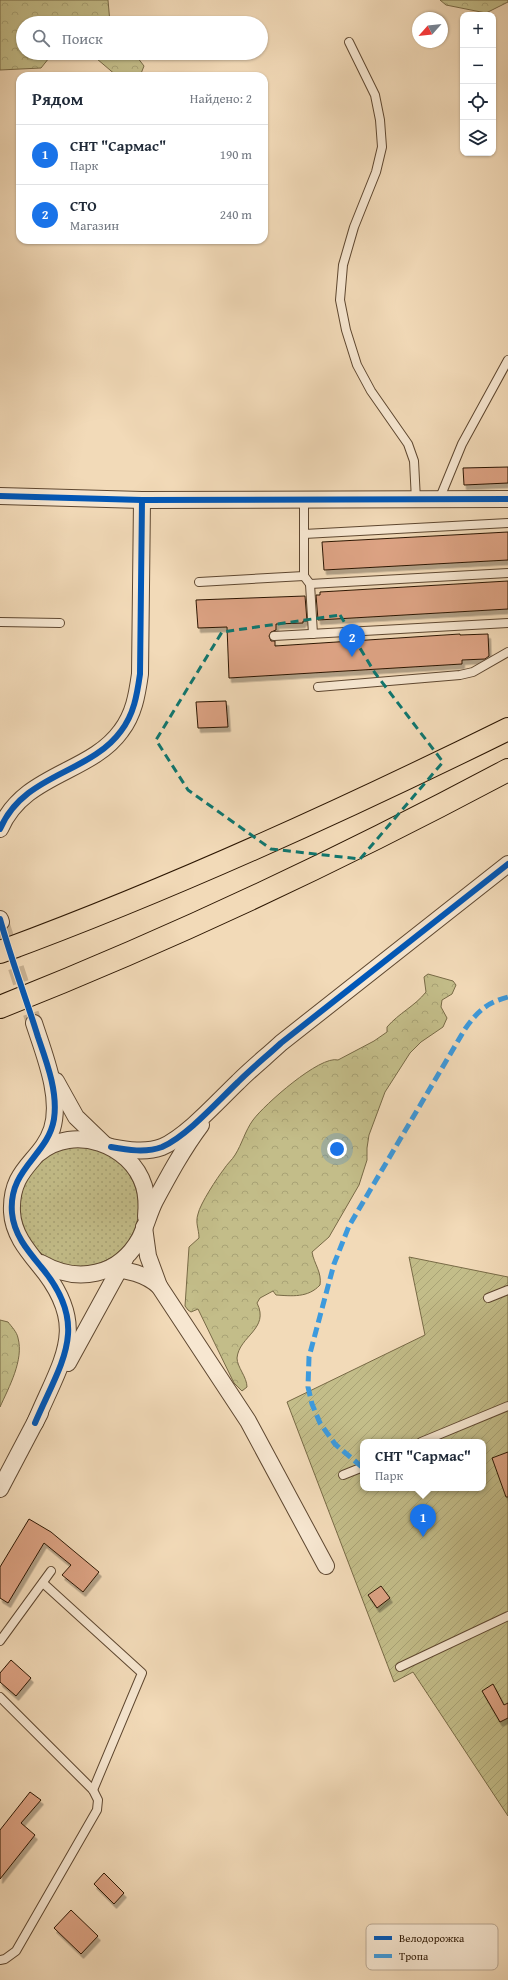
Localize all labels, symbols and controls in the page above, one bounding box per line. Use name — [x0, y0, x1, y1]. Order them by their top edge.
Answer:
north arrow — [412, 12, 448, 48]
map controls — [460, 12, 496, 156]
button: + — [460, 12, 496, 48]
search box — [16, 16, 268, 60]
icon: search — [30, 27, 52, 49]
text: Поиск — [62, 28, 103, 49]
button: − — [460, 48, 496, 84]
button: locate — [460, 84, 496, 120]
text: Рядом — [32, 86, 83, 111]
text: Найдено: 2 — [190, 89, 252, 108]
button: layers — [460, 120, 496, 156]
text: СНТ "Сармас" — [70, 135, 166, 156]
text: 1 — [42, 145, 48, 164]
text: 190 m — [220, 145, 252, 164]
text: Парк — [70, 156, 98, 175]
text: СТО — [70, 195, 97, 216]
text: 2 — [42, 205, 48, 224]
text: 240 m — [220, 205, 252, 224]
text: Магазин — [70, 216, 119, 235]
pin: 2 — [339, 624, 365, 657]
your location — [327, 1139, 347, 1159]
popup — [360, 1439, 486, 1491]
text: СНТ "Сармас" — [375, 1445, 471, 1466]
text: Парк — [375, 1466, 403, 1485]
pin: 1 — [410, 1504, 436, 1537]
legend — [366, 1924, 498, 1970]
text: Велодорожка — [399, 1930, 465, 1946]
text: Тропа — [399, 1948, 429, 1964]

